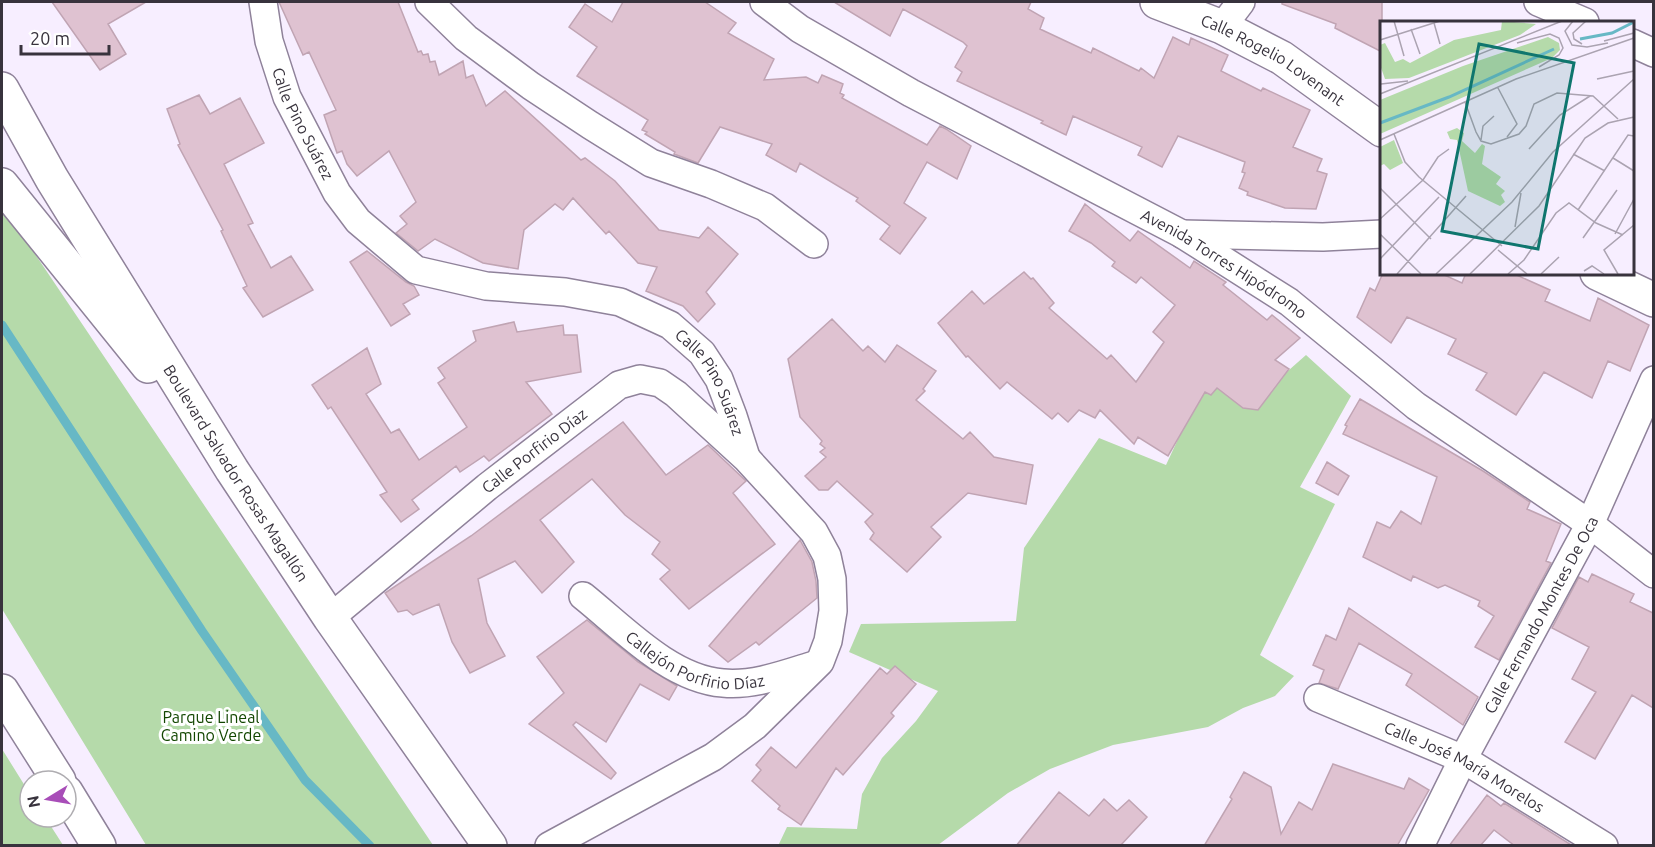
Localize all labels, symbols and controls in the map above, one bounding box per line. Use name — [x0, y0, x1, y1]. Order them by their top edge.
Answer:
street label: Calle Rogelio Lovenant — [1198, 11, 1349, 110]
scale bar — [21, 18, 110, 56]
inset map — [1380, 21, 1634, 274]
text: 20 m — [30, 28, 70, 48]
street label: Calle Pino Suárez — [269, 65, 338, 183]
street label: Avenida Torres Hipódromo — [1138, 205, 1311, 322]
street label: Calle Pino Suárez — [672, 325, 748, 438]
street label: Boulevard Salvador Rosas Magallón — [160, 361, 312, 585]
street label: Calle Porfirio Díaz — [478, 404, 590, 497]
street label: Calle Fernando Montes De Oca — [1480, 514, 1601, 716]
street label: Callejón Porfirio Díaz — [622, 627, 766, 693]
park label: Parque Lineal Camino Verde — [161, 708, 261, 744]
street label: Calle José María Morelos — [1382, 718, 1548, 816]
north arrow — [18, 769, 78, 829]
text: N — [23, 794, 43, 809]

